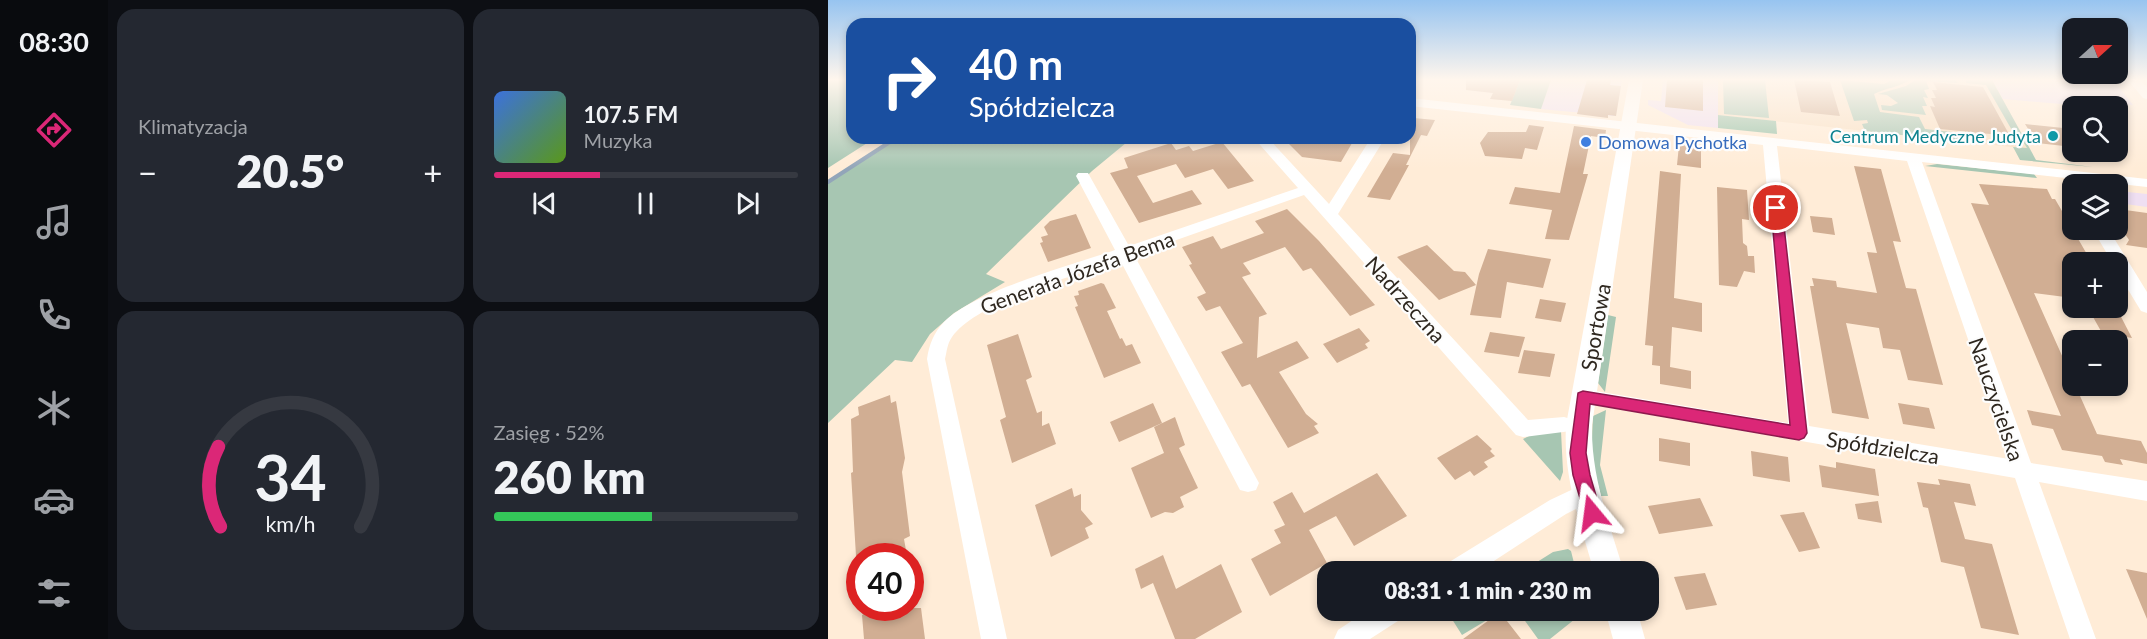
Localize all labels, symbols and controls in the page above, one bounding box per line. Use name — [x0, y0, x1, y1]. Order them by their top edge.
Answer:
north arrow — [2062, 18, 2128, 84]
map controls — [2062, 18, 2128, 396]
text: 08:30 — [19, 25, 89, 58]
text: 40 m — [969, 39, 1063, 89]
icon: right — [870, 42, 948, 120]
text: Spółdzielcza — [969, 90, 1115, 123]
button: search — [2062, 96, 2128, 162]
text: 107.5 FM — [584, 101, 678, 128]
icon: directions — [33, 109, 75, 151]
text: Klimatyzacja — [138, 114, 248, 138]
place label: Centrum Medyczne Judyta — [1830, 125, 2041, 147]
text: Muzyka — [584, 128, 653, 152]
marker: Centrum Medyczne Judyta — [2046, 129, 2060, 143]
place label: Domowa Pychotka — [1598, 131, 1747, 153]
marker: Domowa Pychotka — [1579, 135, 1593, 149]
text: 20.5° — [236, 144, 344, 198]
text: − — [138, 152, 157, 192]
text: + — [423, 152, 443, 192]
button: layers — [2062, 174, 2128, 240]
pin — [1750, 182, 1801, 233]
icon: previous — [528, 187, 561, 220]
icon: pause — [629, 187, 662, 220]
icon: next — [731, 187, 764, 220]
icon: arrive — [1759, 191, 1792, 224]
icon: music — [33, 201, 75, 243]
street label: Generała Józefa Bema — [977, 225, 1177, 319]
street label: Nadrzeczna — [1361, 251, 1451, 347]
button: + — [2062, 252, 2128, 318]
street label: Sportowa — [1575, 281, 1615, 373]
icon: phone — [33, 294, 75, 336]
button: − — [2062, 330, 2128, 396]
street label: Nauczycielska — [1964, 334, 2030, 464]
icon: climate — [33, 387, 75, 429]
text: Zasięg · 52% — [494, 420, 605, 444]
street label: Spółdzielcza — [1825, 426, 1941, 468]
text: 34 — [254, 439, 326, 514]
text: 260 km — [494, 450, 646, 504]
icon: car — [33, 479, 75, 521]
position arrow — [1560, 481, 1624, 545]
text: km/h — [265, 512, 315, 538]
speed limit sign: 40 — [846, 543, 924, 621]
icon: filters — [33, 572, 75, 614]
text: 08:31 · 1 min · 230 m — [1385, 577, 1591, 604]

